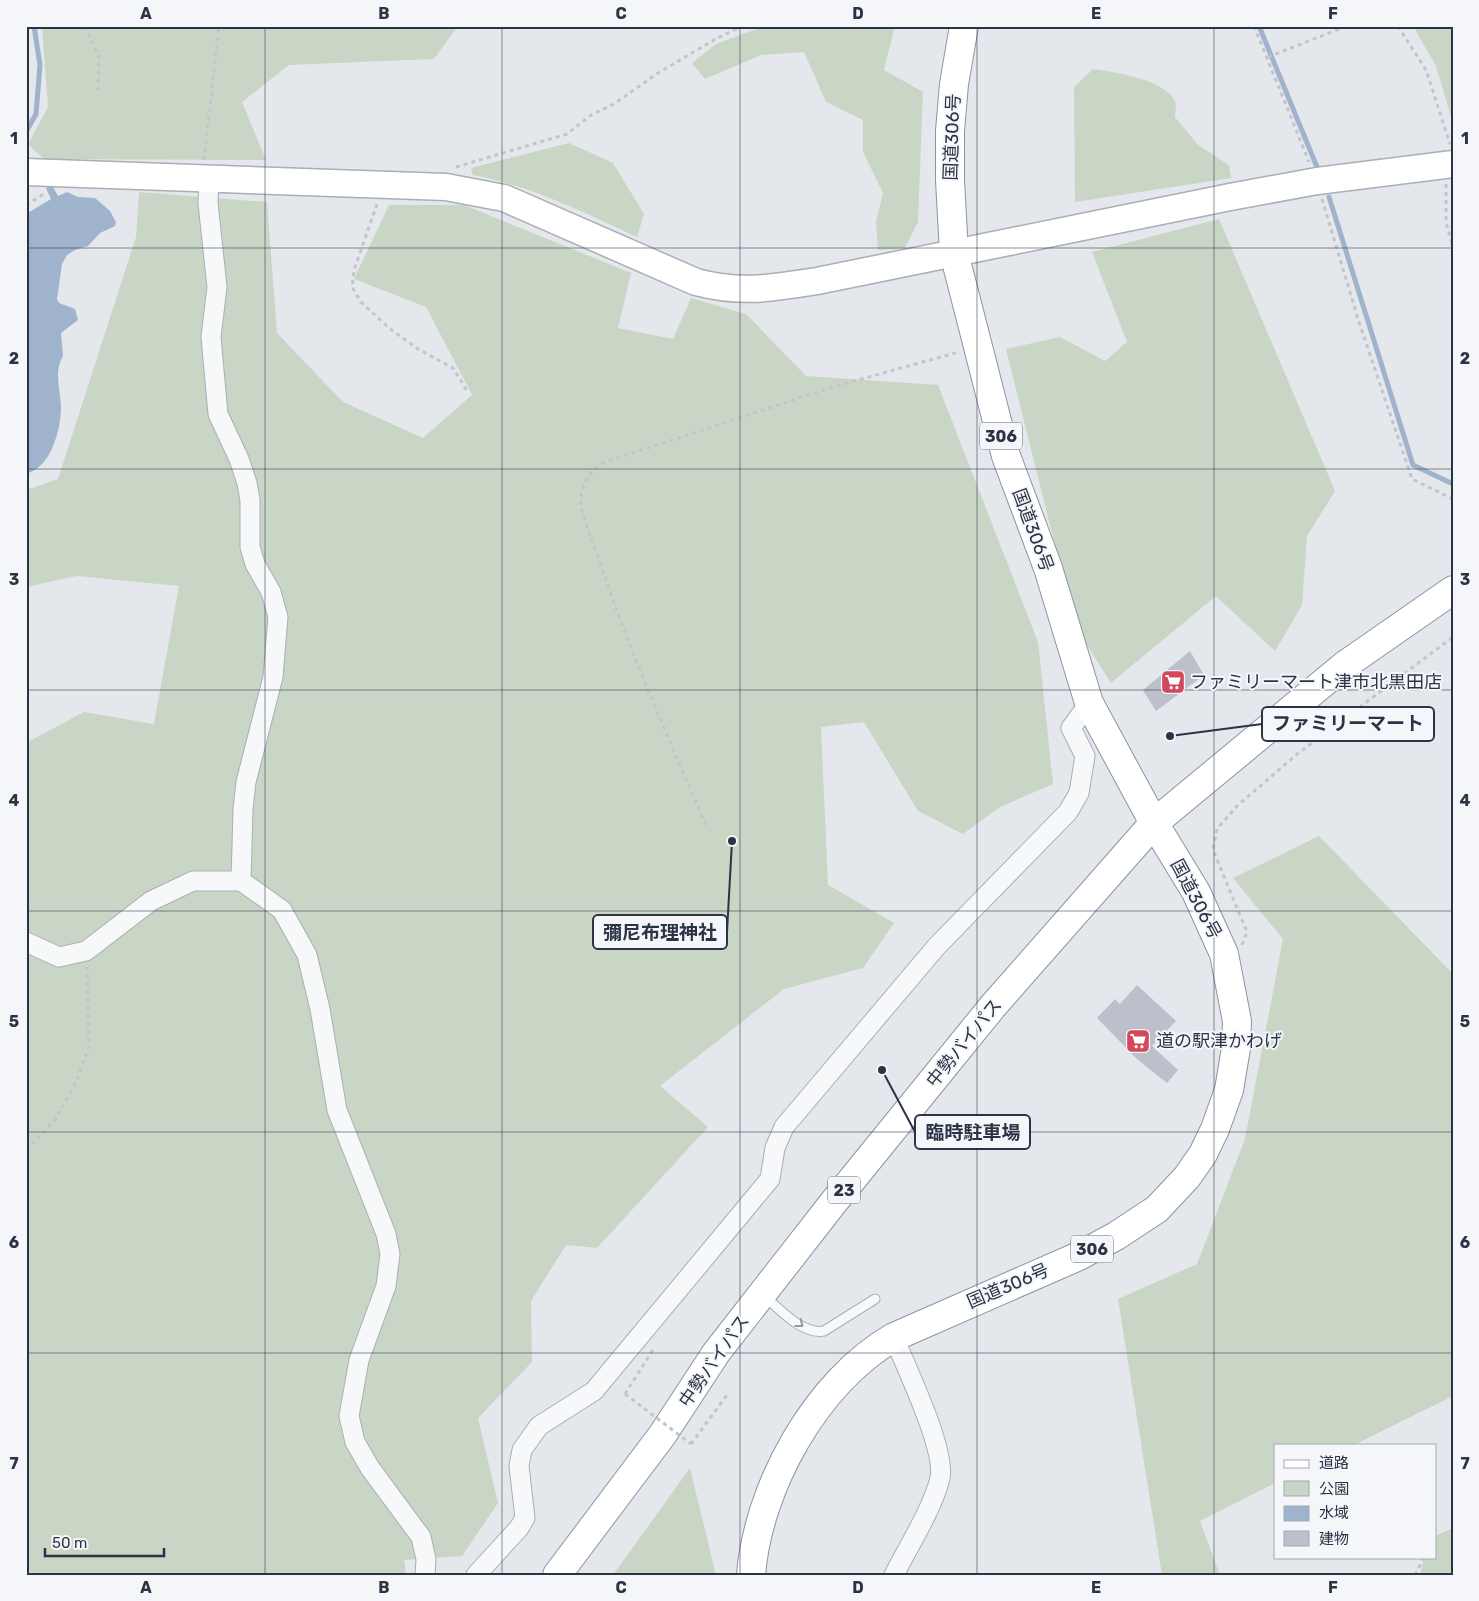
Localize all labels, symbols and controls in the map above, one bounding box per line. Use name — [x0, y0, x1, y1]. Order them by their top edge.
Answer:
text: A — [140, 4, 152, 23]
text: B — [378, 4, 390, 23]
text: C — [615, 4, 627, 23]
text: D — [852, 4, 864, 23]
text: E — [1091, 4, 1101, 23]
text: F — [1328, 4, 1338, 23]
street label: 国道306号 — [939, 93, 965, 181]
text: 1 — [10, 129, 18, 148]
text: 1 — [1461, 129, 1469, 148]
text: 2 — [9, 349, 19, 368]
text: 2 — [1460, 349, 1470, 368]
road number: 306 — [980, 422, 1022, 450]
street label: 国道306号 — [1008, 485, 1058, 575]
text: 3 — [9, 570, 19, 589]
text: 3 — [1460, 570, 1470, 589]
supermarket icon: ファミリーマート津市北黒田店 — [1160, 669, 1186, 695]
place label: ファミリーマート津市北黒田店 — [1190, 671, 1442, 693]
callout: ファミリーマート — [1262, 707, 1434, 741]
text: ファミリーマート — [1272, 712, 1424, 735]
text: 4 — [9, 791, 20, 810]
text: 4 — [1460, 791, 1471, 810]
street label: 国道306号 — [1166, 855, 1226, 943]
callout: 彌尼布理神社 — [593, 915, 727, 949]
text: 彌尼布理神社 — [603, 921, 717, 944]
street label: 中勢バイパス — [922, 994, 1006, 1092]
text: 5 — [9, 1012, 19, 1031]
text: 5 — [1460, 1012, 1470, 1031]
supermarket icon: 道の駅津かわげ — [1125, 1028, 1151, 1054]
place label: 道の駅津かわげ — [1156, 1030, 1282, 1052]
callout: 臨時駐車場 — [915, 1115, 1030, 1149]
text: 臨時駐車場 — [925, 1121, 1021, 1144]
road number: 23 — [828, 1176, 860, 1204]
text: 6 — [9, 1233, 19, 1252]
text: 6 — [1460, 1233, 1470, 1252]
road number: 306 — [1071, 1236, 1113, 1262]
street label: 国道306号 — [964, 1259, 1052, 1313]
street label: 中勢バイパス — [674, 1311, 754, 1411]
one-way arrow — [794, 1319, 803, 1327]
legend — [1274, 1444, 1436, 1558]
text: 7 — [9, 1454, 19, 1473]
text: 道路 — [1319, 1454, 1349, 1472]
text: 7 — [1460, 1454, 1470, 1473]
text: 公園 — [1319, 1480, 1349, 1498]
text: 水域 — [1319, 1504, 1349, 1522]
scale bar — [45, 1526, 164, 1558]
text: 建物 — [1319, 1530, 1349, 1548]
text: 50 m — [52, 1534, 87, 1552]
text: A — [140, 1578, 152, 1597]
text: B — [378, 1578, 390, 1597]
text: C — [615, 1578, 627, 1597]
text: D — [852, 1578, 864, 1597]
text: E — [1091, 1578, 1101, 1597]
text: F — [1328, 1578, 1338, 1597]

